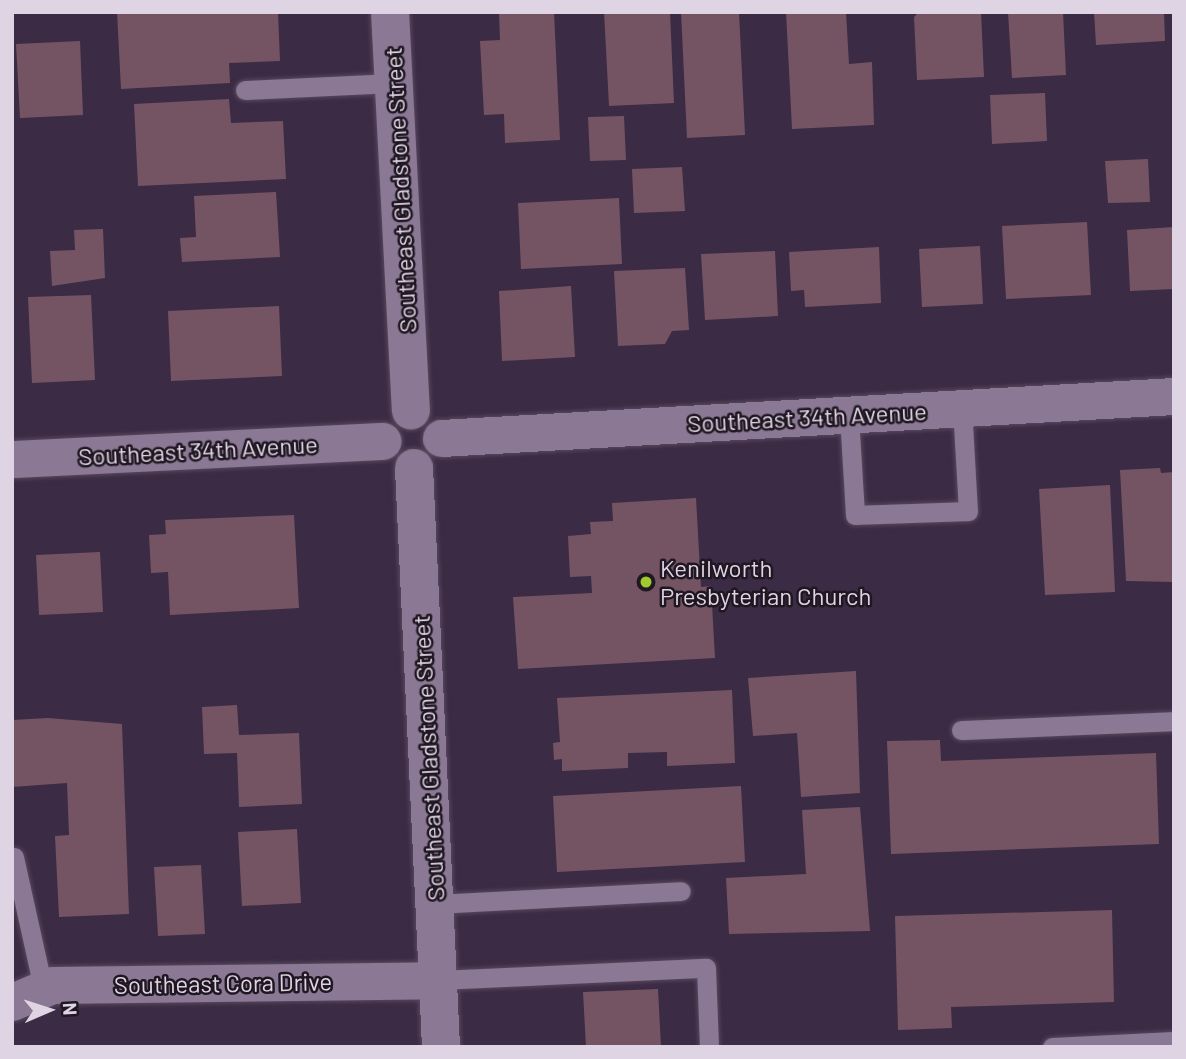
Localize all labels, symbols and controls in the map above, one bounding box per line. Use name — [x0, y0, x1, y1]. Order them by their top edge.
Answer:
street label: Southeast Gladstone Street — [378, 46, 422, 334]
street label: Southeast 34th Avenue — [687, 396, 927, 438]
street label: Southeast 34th Avenue — [78, 429, 318, 471]
place label: Kenilworth Presbyterian Church — [660, 554, 871, 610]
marker: Kenilworth Presbyterian Church — [638, 574, 654, 590]
street label: Southeast Gladstone Street — [406, 614, 450, 902]
street label: Southeast Cora Drive — [114, 967, 332, 999]
north arrow — [14, 975, 84, 1045]
text: N — [59, 1002, 82, 1016]

